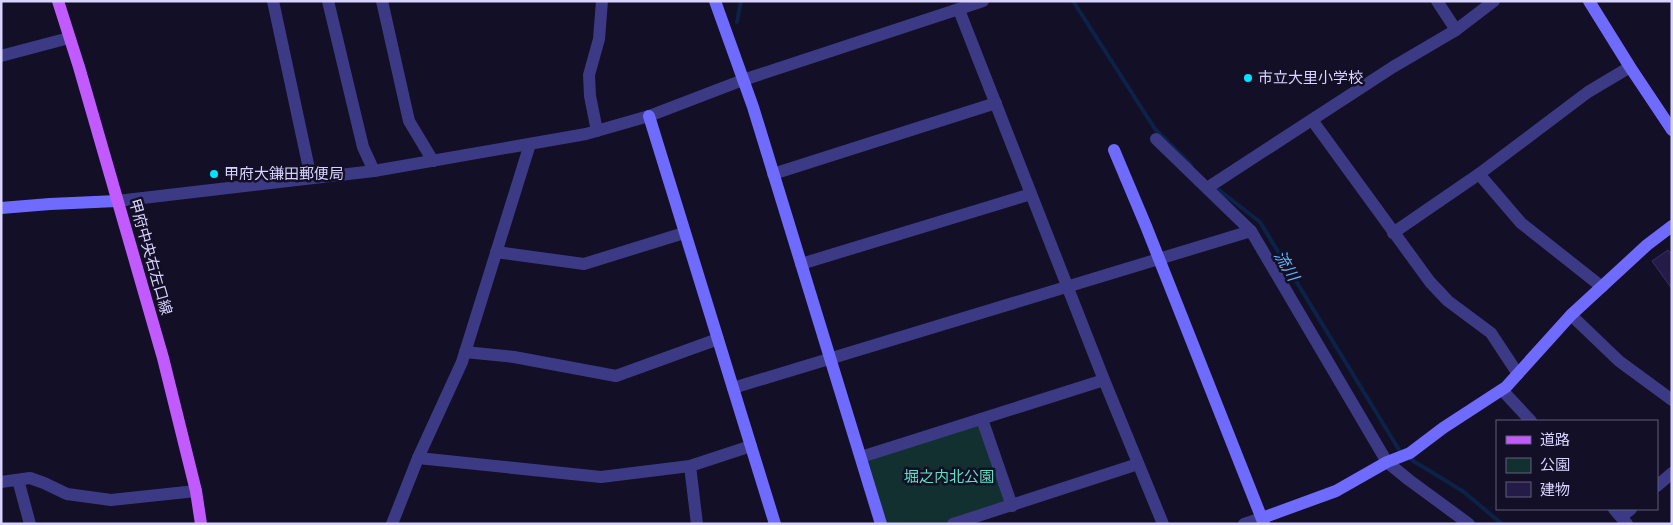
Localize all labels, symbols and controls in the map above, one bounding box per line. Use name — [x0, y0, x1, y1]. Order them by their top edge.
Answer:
place label: 市立大里小学校 — [1258, 70, 1363, 86]
marker: 市立大里小学校 — [1242, 72, 1254, 84]
place label: 甲府大鎌田郵便局 — [224, 165, 344, 182]
marker: 甲府大鎌田郵便局 — [208, 168, 220, 180]
street label: 甲府中央右左口線 — [126, 197, 175, 317]
water label: 流川 — [1271, 248, 1303, 286]
legend — [1496, 420, 1658, 510]
text: 道路 — [1540, 432, 1570, 448]
text: 公園 — [1540, 457, 1570, 473]
park label: 堀之内北公園 — [904, 468, 994, 485]
text: 建物 — [1540, 482, 1570, 498]

